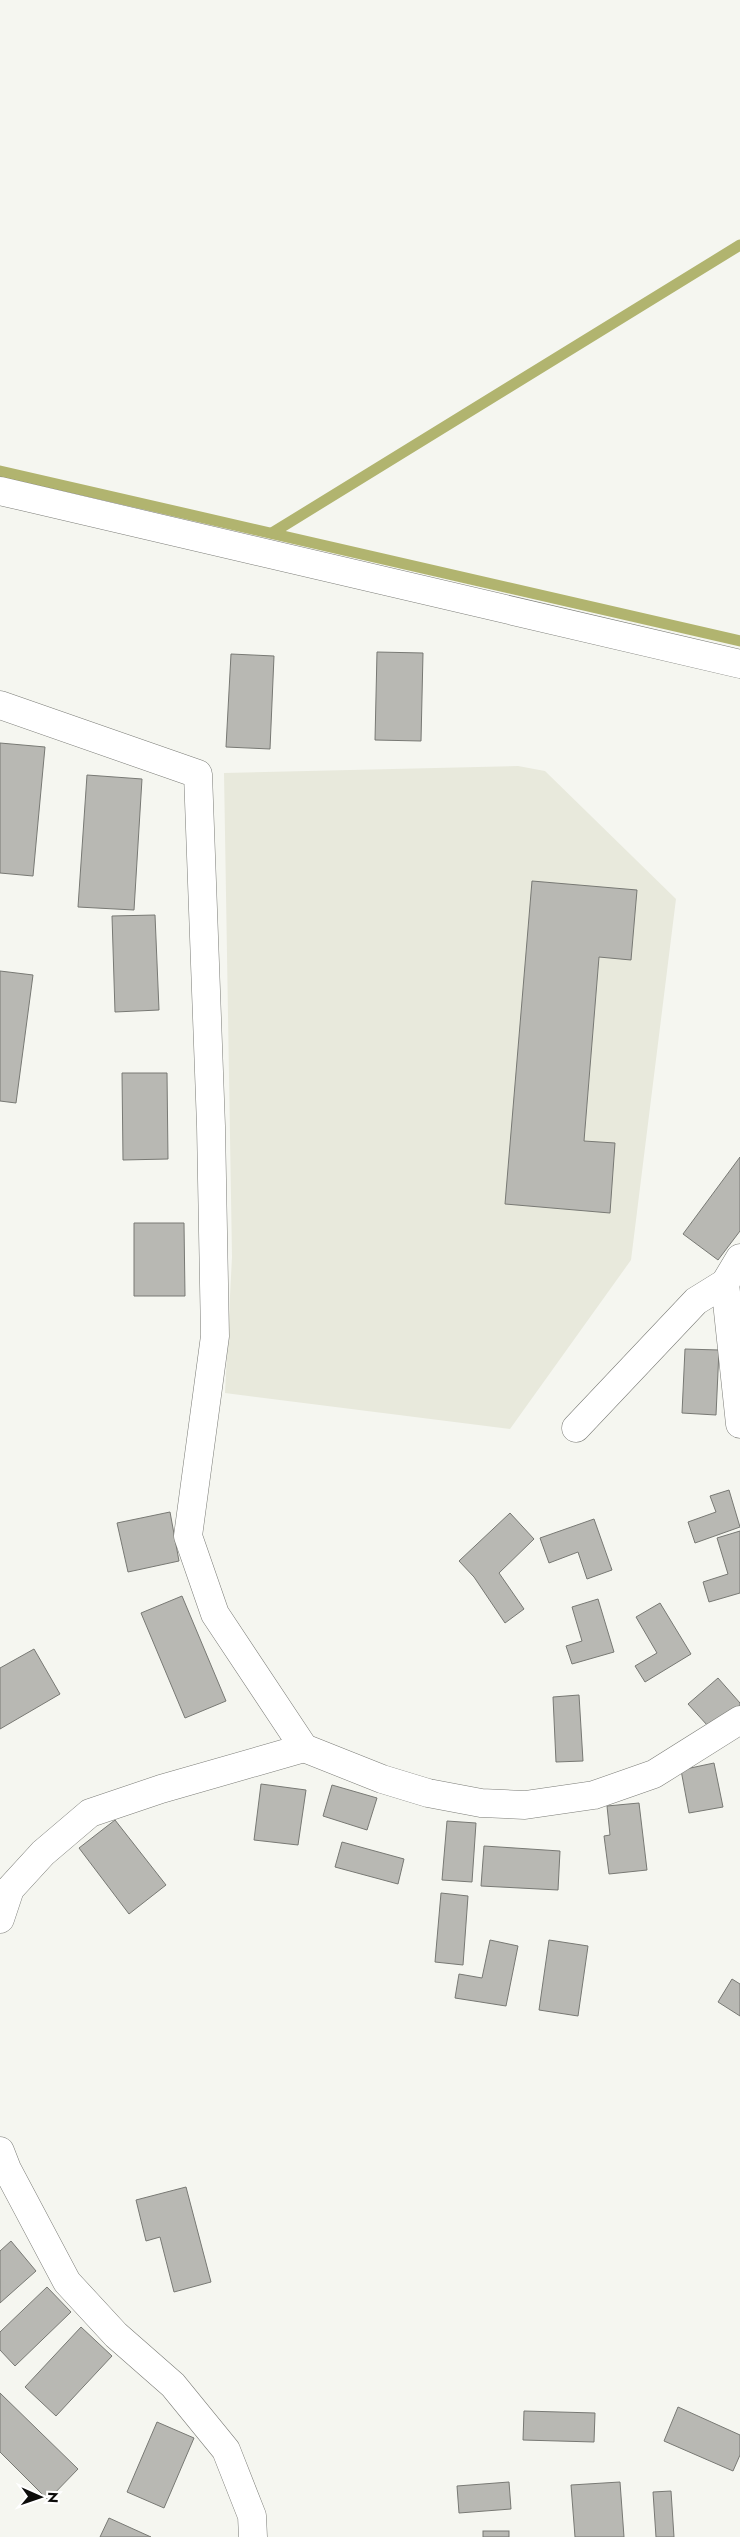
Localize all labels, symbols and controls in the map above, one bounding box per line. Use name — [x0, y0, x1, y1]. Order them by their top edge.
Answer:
north arrow — [15, 2472, 65, 2522]
text: N — [43, 2492, 63, 2503]

